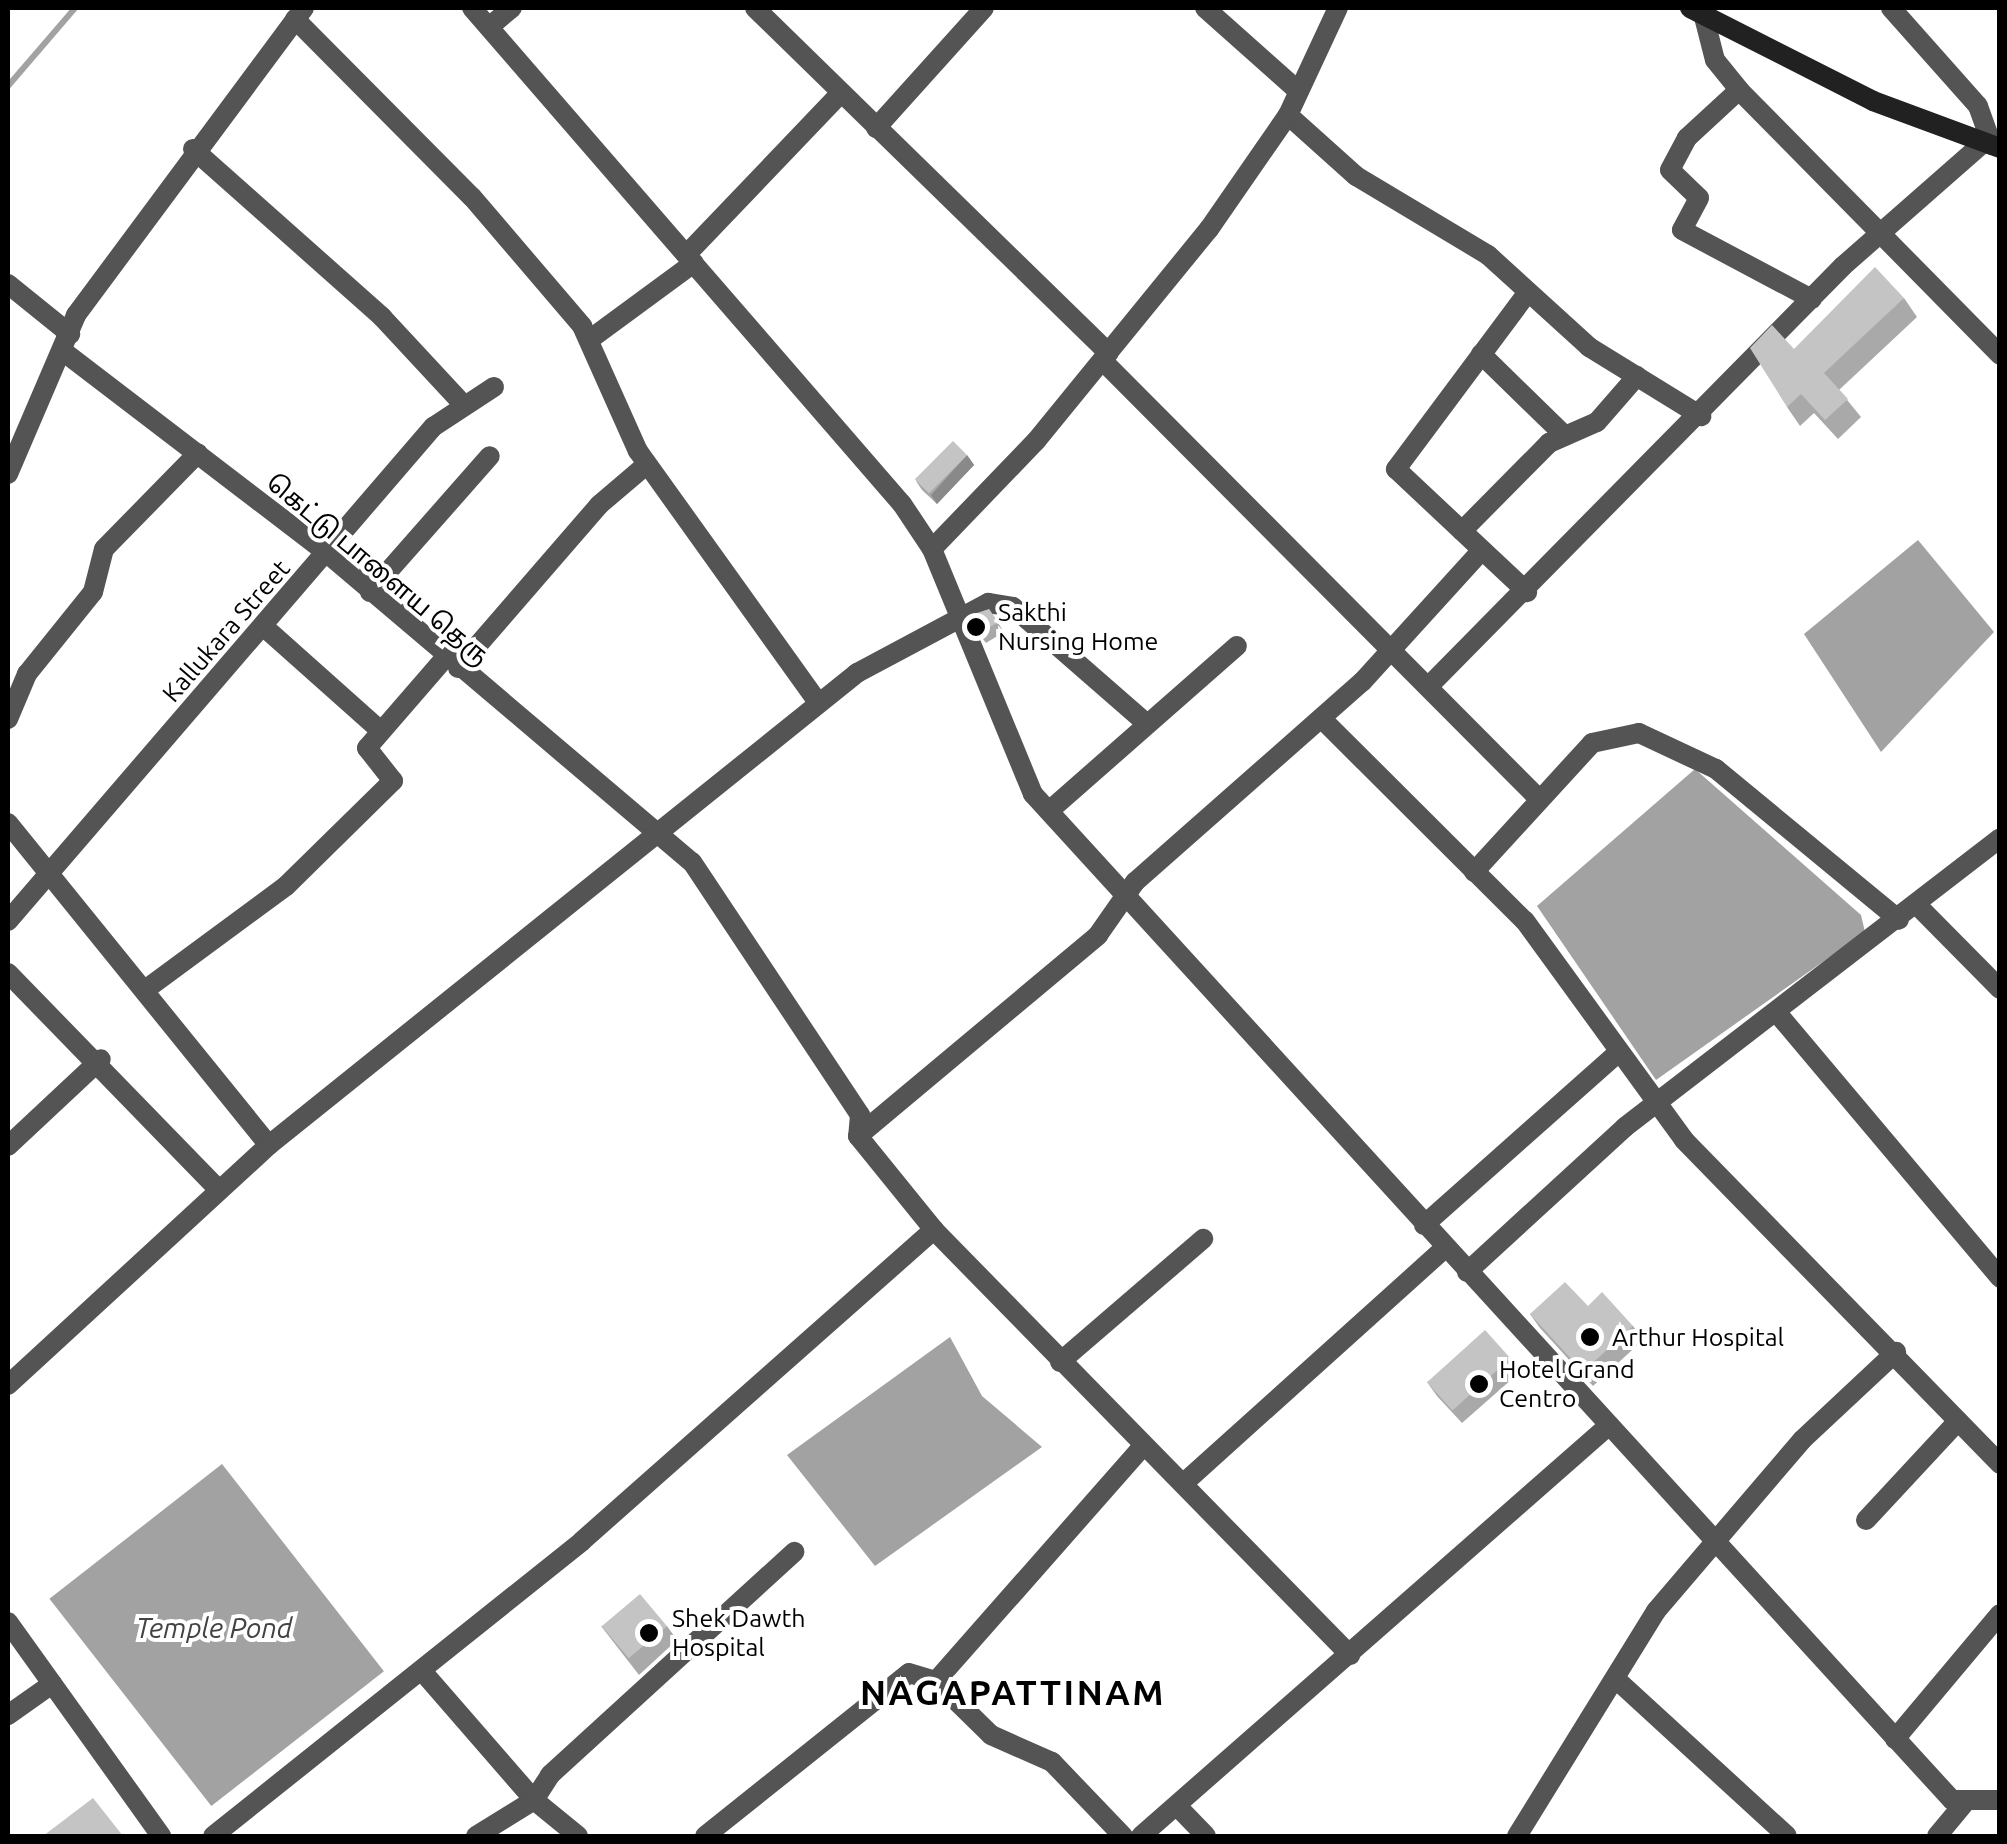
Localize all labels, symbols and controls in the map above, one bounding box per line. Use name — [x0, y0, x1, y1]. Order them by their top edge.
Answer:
street label: கெட்டு பாளைய தெரு — [261, 467, 495, 671]
street label: Kallukara Street — [156, 554, 296, 708]
place label: Sakthi Nursing Home — [998, 598, 1158, 657]
marker: Sakthi Nursing Home — [963, 614, 989, 640]
place label: Arthur Hospital — [1612, 1322, 1784, 1352]
marker: Arthur Hospital — [1577, 1324, 1603, 1350]
place label: Hotel Grand Centro — [1499, 1355, 1635, 1414]
marker: Hotel Grand Centro — [1468, 1373, 1490, 1395]
place label: Shek Dawth Hospital — [672, 1604, 805, 1663]
water label: Temple Pond — [136, 1611, 292, 1645]
marker: Shek Dawth Hospital — [636, 1620, 662, 1646]
district label: NAGAPATTINAM — [860, 1671, 1166, 1713]

